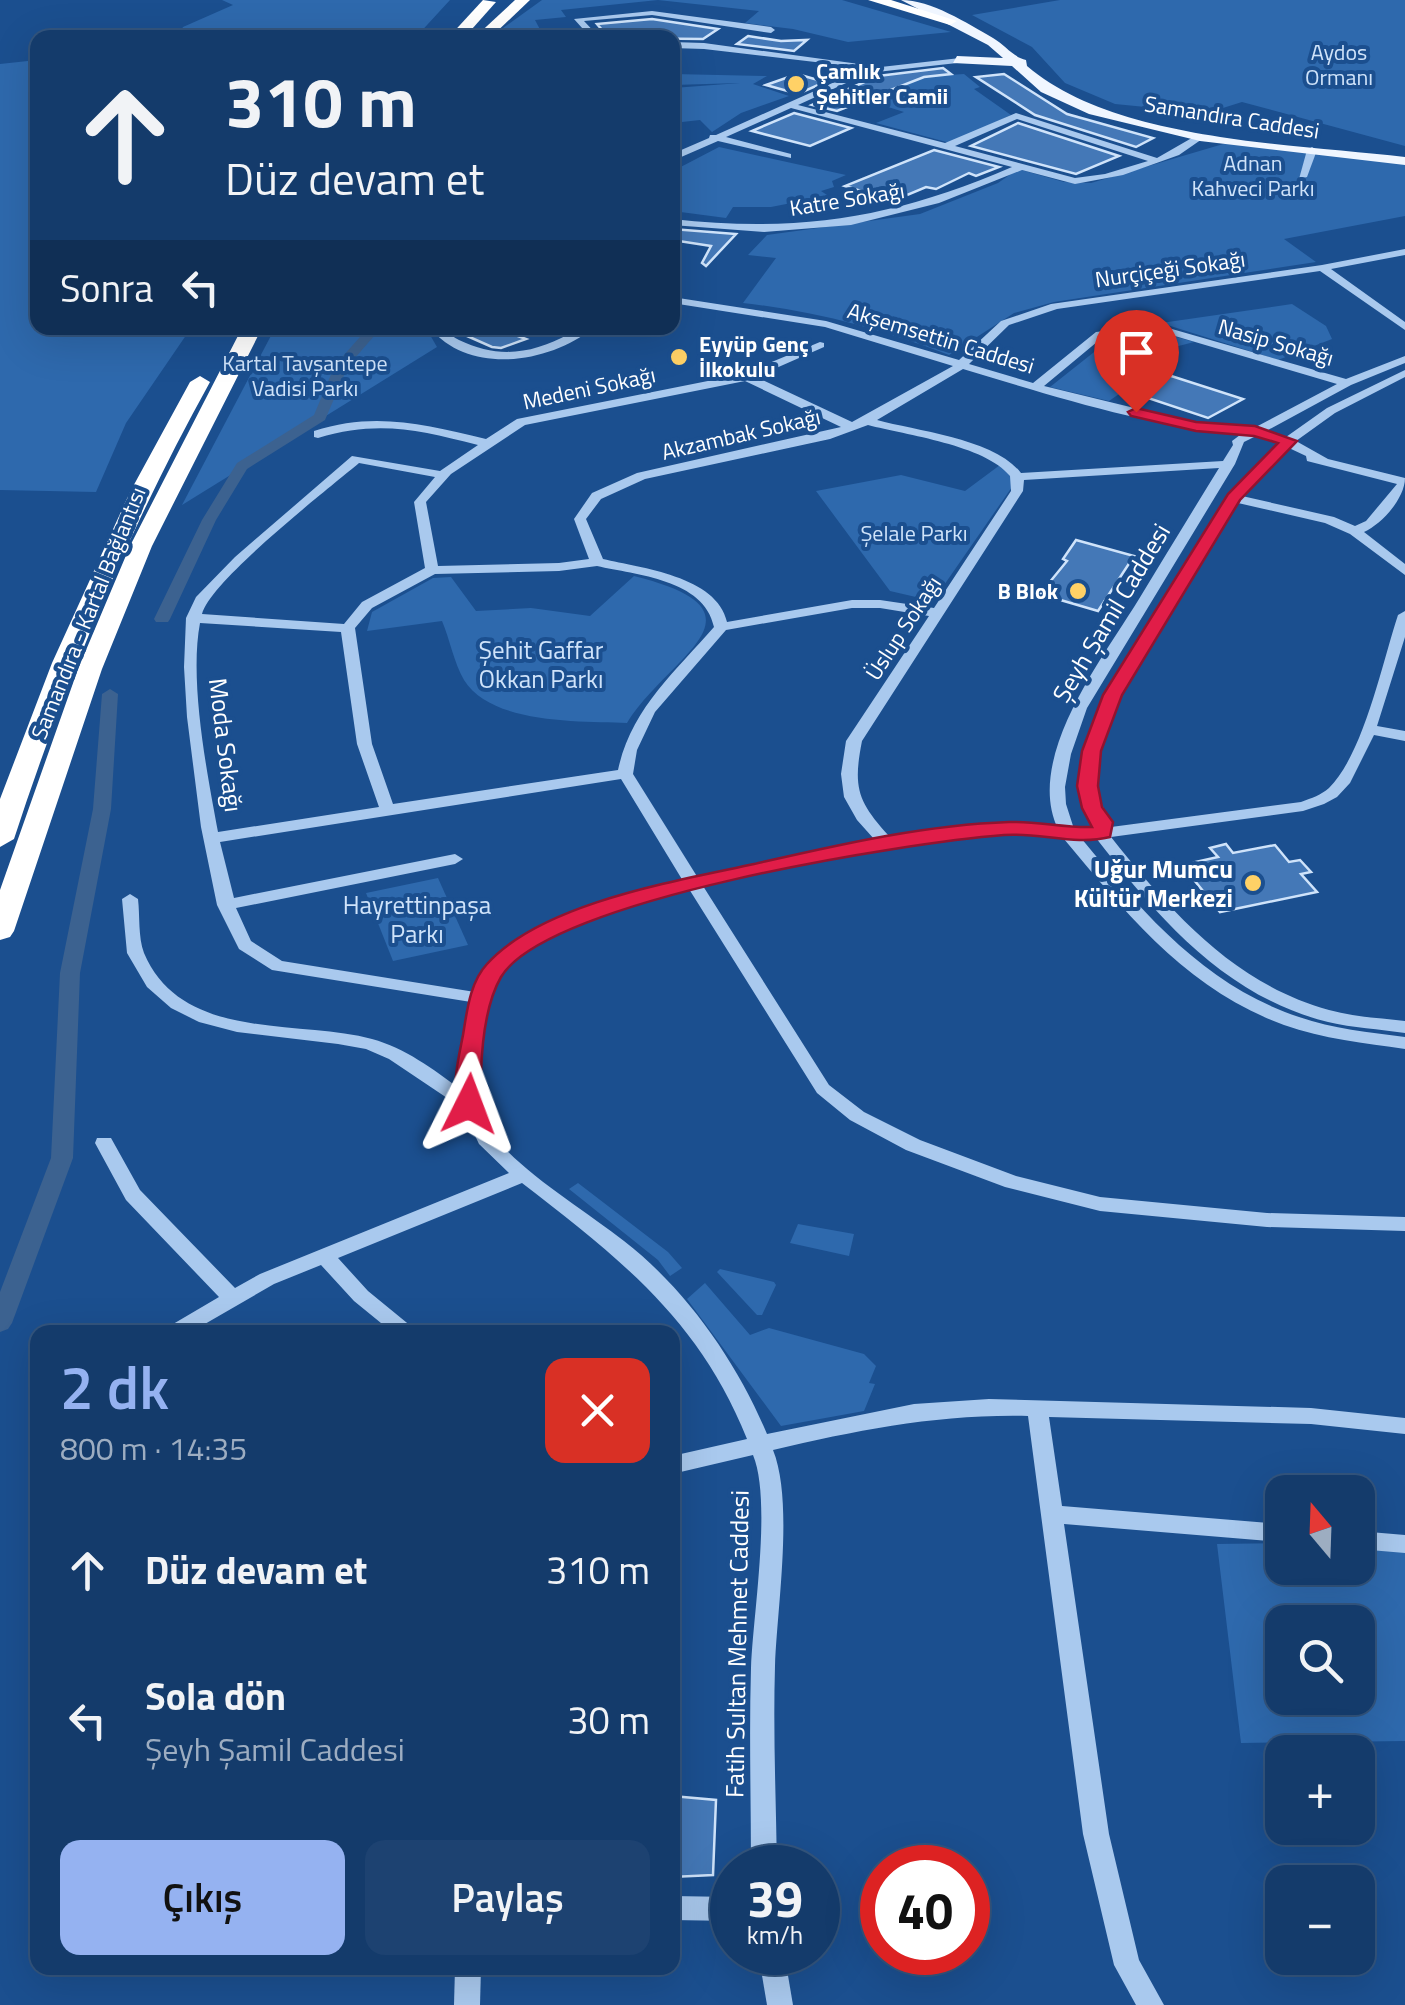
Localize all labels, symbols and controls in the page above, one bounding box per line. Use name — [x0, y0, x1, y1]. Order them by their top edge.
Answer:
park label: Aydos Ormanı — [1305, 35, 1373, 94]
text: 310 m — [225, 48, 417, 154]
place label: Çamlık Şehitler Camii — [816, 54, 948, 113]
icon: ahead — [60, 70, 190, 200]
marker: Çamlık Şehitler Camii — [785, 73, 807, 95]
street label: Samandıra Caddesi — [1142, 86, 1322, 148]
text: Düz devam et — [225, 144, 484, 212]
park label: Adnan Kahveci Parkı — [1192, 146, 1314, 205]
street label: Katre Sokağı — [787, 173, 907, 225]
street label: Nurçiçeği Sokağı — [1093, 242, 1247, 296]
text: Sonra — [60, 259, 153, 317]
icon: left — [173, 260, 228, 315]
street label: Akşemsettin Caddesi — [843, 293, 1039, 383]
street label: Nasip Sokağı — [1214, 309, 1338, 375]
pin — [1094, 310, 1179, 413]
icon: arrive — [1109, 325, 1164, 380]
place label: Eyyüp Genç İlkokulu — [699, 327, 809, 386]
park label: Kartal Tavşantepe Vadisi Parkı — [222, 346, 388, 405]
marker: Eyyüp Genç İlkokulu — [668, 346, 690, 368]
street label: Medeni Sokağı — [520, 357, 658, 419]
street label: Akzambak Sokağı — [658, 399, 824, 469]
street label: Samandıra - Kartal Bağlantısı — [22, 482, 154, 744]
park label: Şelale Parkı — [860, 516, 968, 550]
street label: Şeyh Şamil Caddesi — [1042, 516, 1180, 710]
street label: Üslup Sokağı — [856, 569, 950, 687]
place label: B Blok — [997, 574, 1059, 608]
marker: B Blok — [1067, 580, 1089, 602]
park label: Şehit Gaffar Okkan Parkı — [478, 631, 604, 698]
street label: Moda Sokağı — [199, 676, 253, 814]
place label: Uğur Mumcu Kültür Merkezi — [1074, 850, 1233, 917]
marker: Uğur Mumcu Kültür Merkezi — [1242, 872, 1264, 894]
park label: Hayrettinpaşa Parkı — [343, 886, 492, 953]
position arrow — [417, 1052, 521, 1156]
text: 2 dk — [60, 1341, 169, 1432]
button: close — [545, 1358, 650, 1463]
text: 800 m · 14:35 — [60, 1424, 247, 1472]
north arrow — [1265, 1475, 1375, 1585]
map controls — [1265, 1475, 1375, 1975]
street label: Fatih Sultan Mehmet Caddesi — [715, 1490, 759, 1798]
text: Düz devam et — [145, 1541, 367, 1599]
text: 310 m — [546, 1541, 650, 1599]
icon: ahead — [60, 1543, 115, 1598]
button: search — [1265, 1605, 1375, 1715]
text: Sola dön — [145, 1667, 286, 1725]
text: 30 m — [567, 1691, 650, 1749]
icon: left — [60, 1693, 115, 1748]
text: Şeyh Şamil Caddesi — [145, 1725, 405, 1773]
button: + — [1265, 1735, 1375, 1845]
button: Çıkış — [60, 1840, 345, 1955]
button: Paylaş — [365, 1840, 650, 1955]
speed limit sign: 40 — [860, 1845, 990, 1975]
text: 39 — [747, 1860, 803, 1936]
button: − — [1265, 1865, 1375, 1975]
text: km/h — [747, 1916, 803, 1954]

